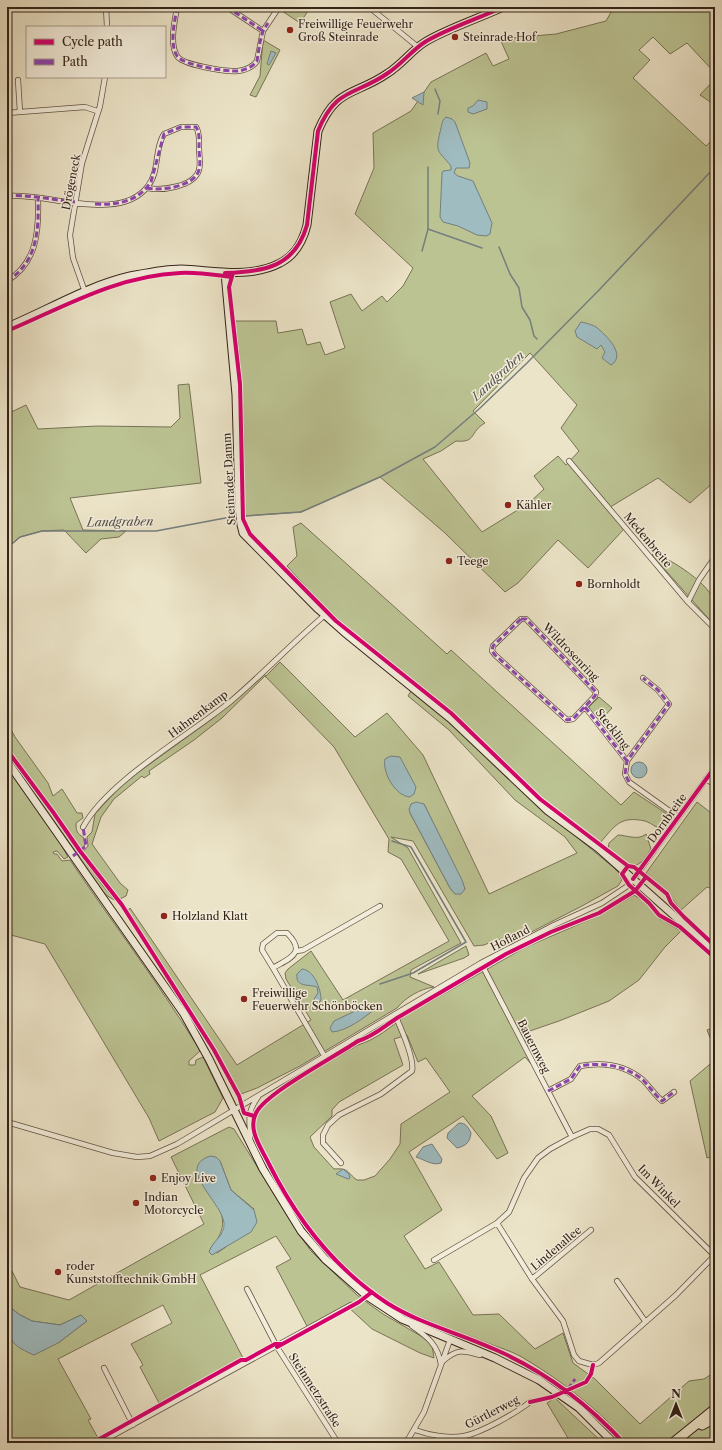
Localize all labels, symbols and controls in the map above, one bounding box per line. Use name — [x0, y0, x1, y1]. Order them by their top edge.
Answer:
place label: Freiwillige Feuerwehr Groß Steinrade — [298, 17, 413, 44]
marker: Freiwillige Feuerwehr Groß Steinrade — [285, 25, 295, 35]
legend — [26, 26, 166, 78]
place label: Steinrade Hof — [463, 30, 538, 44]
marker: Steinrade Hof — [450, 32, 460, 42]
text: Cycle path — [62, 34, 123, 49]
text: Path — [62, 54, 88, 69]
street label: Drögeneck — [59, 152, 83, 211]
water label: Landgraben — [467, 347, 527, 405]
street label: Steinrader Damm — [220, 432, 238, 526]
place label: Kähler — [516, 498, 552, 512]
marker: Kähler — [503, 500, 513, 510]
street label: Medenbreite — [621, 510, 675, 570]
water label: Landgraben — [86, 513, 153, 530]
place label: Teege — [457, 554, 488, 568]
marker: Teege — [444, 556, 454, 566]
place label: Bornholdt — [587, 577, 641, 591]
marker: Bornholdt — [574, 579, 584, 589]
street label: Wildrosenring — [539, 619, 602, 684]
street label: Hahnenkamp — [165, 687, 231, 741]
street label: Steckling — [593, 706, 633, 752]
street label: Dornbreite — [644, 790, 690, 846]
place label: Holzland Klatt — [172, 909, 248, 923]
marker: Holzland Klatt — [159, 911, 169, 921]
street label: Hofland — [488, 922, 532, 954]
place label: Freiwillige Feuerwehr Schönböcken — [252, 986, 383, 1013]
marker: Freiwillige Feuerwehr Schönböcken — [239, 994, 249, 1004]
street label: Bauernweg — [514, 1017, 554, 1075]
street label: Im Winkel — [635, 1162, 683, 1211]
place label: Enjoy Live — [161, 1171, 216, 1185]
marker: Enjoy Live — [148, 1173, 158, 1183]
place label: Indian Motorcycle — [144, 1190, 203, 1217]
marker: Indian Motorcycle — [131, 1198, 141, 1208]
street label: Lindenallee — [528, 1223, 584, 1273]
place label: roder Kunststofftechnik GmbH — [66, 1259, 196, 1286]
marker: roder Kunststofftechnik GmbH — [53, 1267, 63, 1277]
street label: Steinmetzstraße — [286, 1350, 344, 1430]
north arrow — [656, 1384, 696, 1424]
text: N — [671, 1387, 681, 1401]
street label: Gürtlerweg — [463, 1392, 522, 1432]

